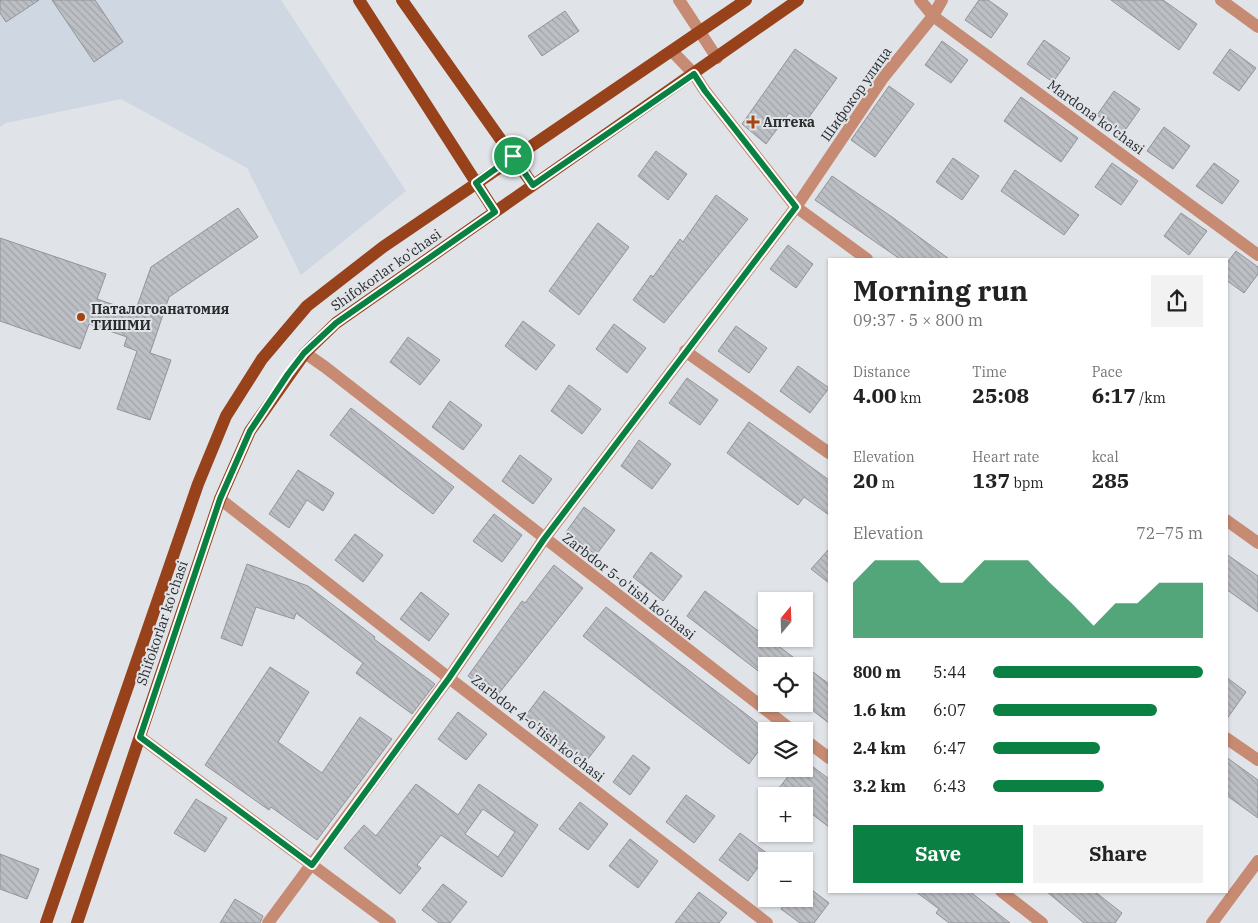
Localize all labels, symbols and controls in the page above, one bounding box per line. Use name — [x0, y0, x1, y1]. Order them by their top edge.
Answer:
street label: Шифокор улица — [817, 43, 896, 145]
street label: Mardona ko'chasi — [1044, 76, 1148, 158]
place label: Аптека — [763, 113, 815, 131]
marker: Аптека — [747, 116, 759, 128]
pin — [492, 135, 534, 177]
icon: arrive — [499, 142, 527, 170]
street label: Shifokorlar ko'chasi — [327, 225, 445, 315]
text: Morning run — [853, 272, 1028, 309]
button: share — [1151, 275, 1203, 327]
place label: Паталогоанатомия ТИШМИ — [91, 300, 230, 334]
text: 09:37 · 5 × 800 m — [853, 310, 983, 330]
marker: Паталогоанатомия ТИШМИ — [75, 311, 87, 323]
text: Distance — [853, 363, 910, 381]
text: Time — [972, 363, 1007, 381]
text: Pace — [1092, 363, 1122, 381]
text: 4.00 — [853, 381, 897, 409]
text: 25:08 — [972, 381, 1029, 409]
text: 6:17 — [1092, 381, 1136, 409]
text: km — [897, 389, 922, 407]
text: /km — [1136, 389, 1166, 407]
text: Elevation — [853, 448, 915, 466]
text: Heart rate — [972, 448, 1039, 466]
text: kcal — [1092, 448, 1119, 466]
text: 20 — [853, 466, 878, 494]
text: 137 — [972, 466, 1010, 494]
text: 285 — [1092, 466, 1129, 494]
text: m — [878, 474, 895, 492]
text: bpm — [1010, 474, 1044, 492]
text: Elevation — [853, 523, 923, 543]
text: 72–75 m — [1136, 523, 1203, 543]
street label: Zarbdor 5-o'tish ko'chasi — [559, 528, 699, 644]
street label: Shifokorlar ko'chasi — [132, 558, 192, 688]
north arrow — [758, 592, 812, 648]
map controls — [758, 592, 813, 907]
button: locate — [758, 657, 813, 712]
text: 800 m — [853, 662, 901, 682]
text: 5:44 — [933, 662, 966, 682]
street label: Zarbdor 4-o'tish ko'chasi — [468, 670, 608, 786]
text: 1.6 km — [853, 700, 906, 720]
text: 6:07 — [933, 700, 966, 720]
button: layers — [758, 722, 813, 777]
text: 2.4 km — [853, 738, 906, 758]
text: 6:47 — [933, 738, 966, 758]
text: 3.2 km — [853, 776, 906, 796]
text: 6:43 — [933, 776, 966, 796]
button: + — [758, 787, 813, 842]
button: Save — [853, 825, 1023, 883]
button: Share — [1033, 825, 1203, 883]
button: − — [758, 852, 813, 907]

